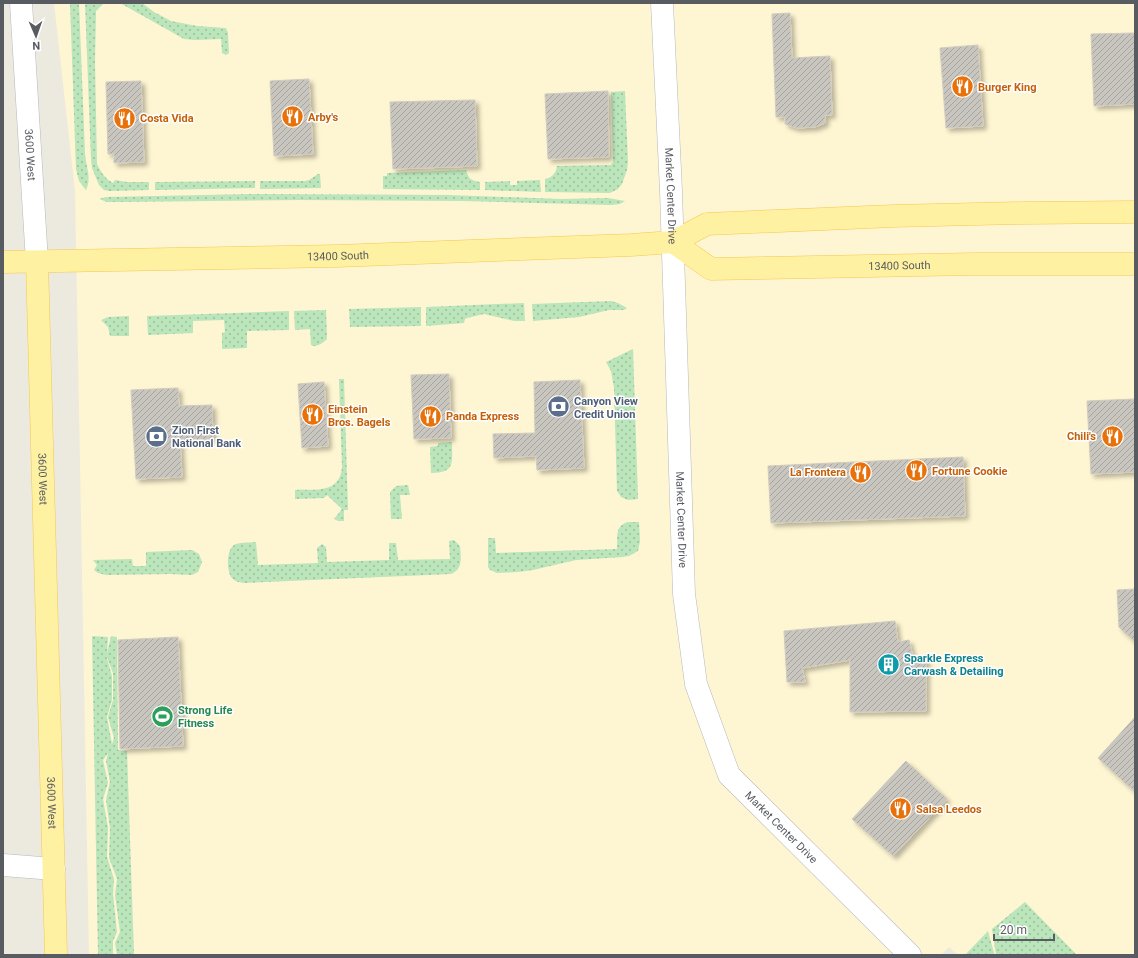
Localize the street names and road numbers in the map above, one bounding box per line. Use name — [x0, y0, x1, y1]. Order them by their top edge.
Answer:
street label: 3600 West — [22, 128, 38, 182]
street label: Market Center Drive — [662, 147, 679, 244]
street label: 13400 South — [307, 248, 369, 263]
street label: 13400 South — [868, 258, 931, 273]
street label: 3600 West — [36, 453, 50, 506]
street label: Market Center Drive — [674, 471, 690, 568]
street label: 3600 West — [45, 777, 59, 829]
street label: Market Center Drive — [743, 788, 820, 866]

